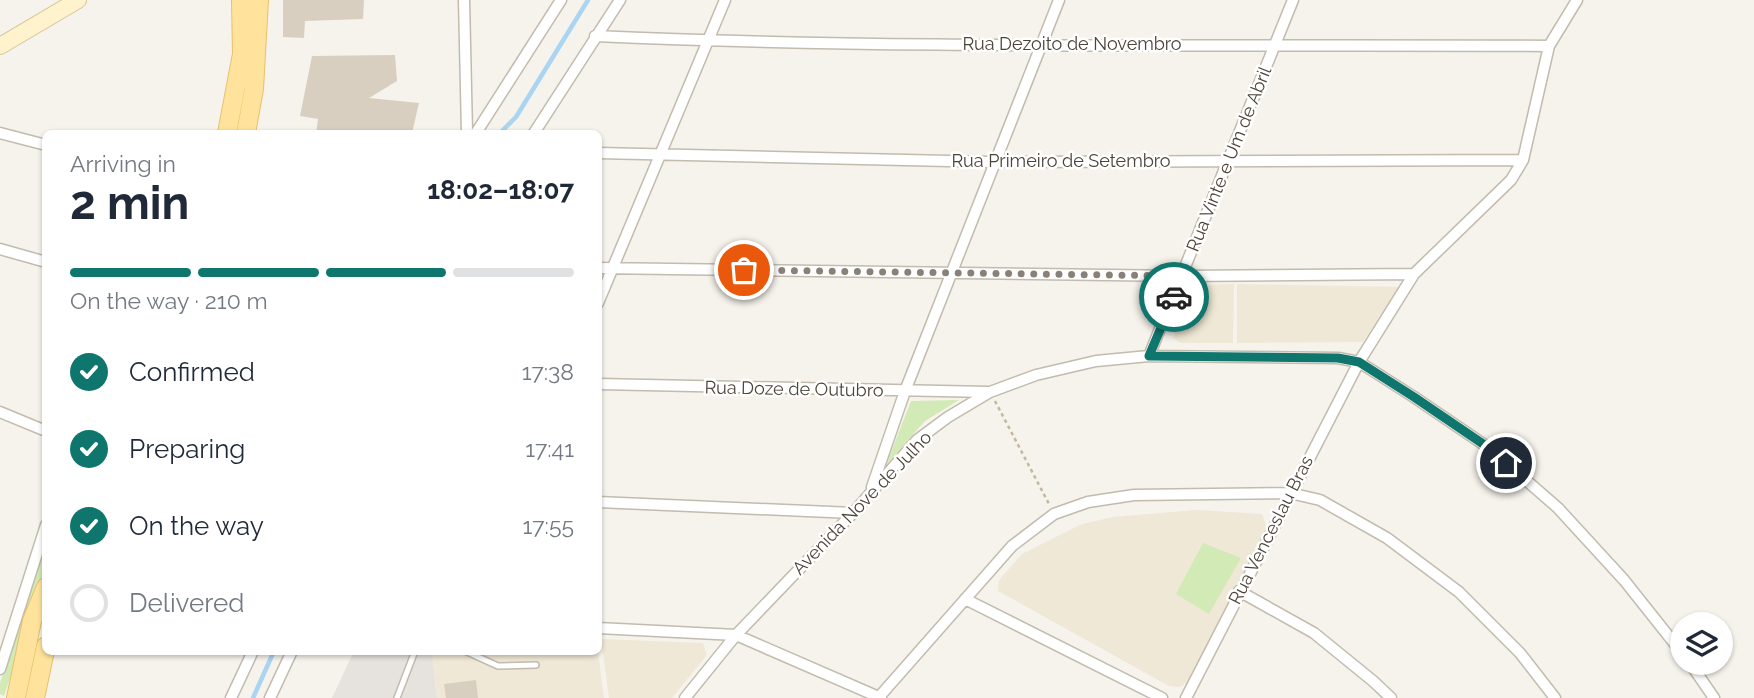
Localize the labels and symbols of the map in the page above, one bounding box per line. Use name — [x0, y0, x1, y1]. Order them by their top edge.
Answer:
street label: Rua Dezoito de Novembro — [962, 33, 1182, 54]
street label: Rua Vinte e Um de Abril — [1182, 63, 1275, 254]
street label: Rua Primeiro de Setembro — [951, 150, 1171, 171]
pin — [714, 240, 774, 300]
courier — [1139, 262, 1209, 332]
street label: Rua Doze de Outubro — [704, 376, 884, 401]
street label: Avenida Nove de Julho — [788, 426, 936, 579]
pin — [1476, 433, 1536, 493]
street label: Rua Venceslau Bras — [1224, 452, 1317, 608]

